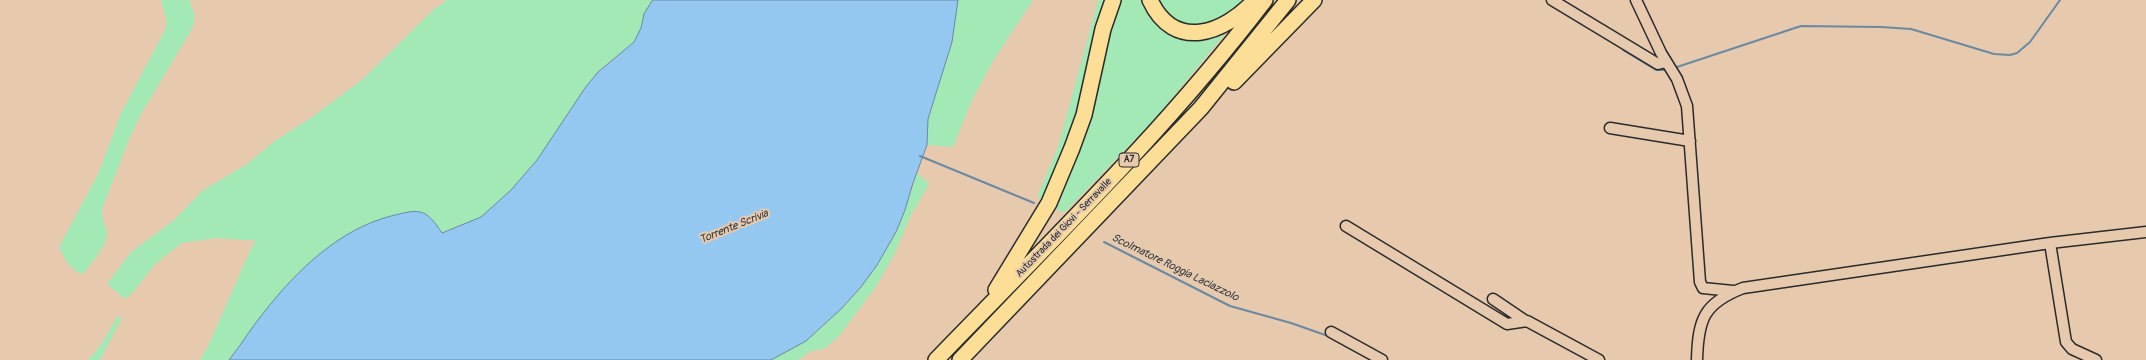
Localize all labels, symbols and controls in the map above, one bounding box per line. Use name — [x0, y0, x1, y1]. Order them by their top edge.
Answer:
road number: A7 — [1119, 153, 1139, 167]
street label: Autostrada dei Giovi - Serravalle — [1014, 176, 1114, 280]
water label: Torrente Scrivia — [698, 207, 770, 247]
water label: Scolmatore Roggia Laciazzolo — [1109, 231, 1241, 305]

